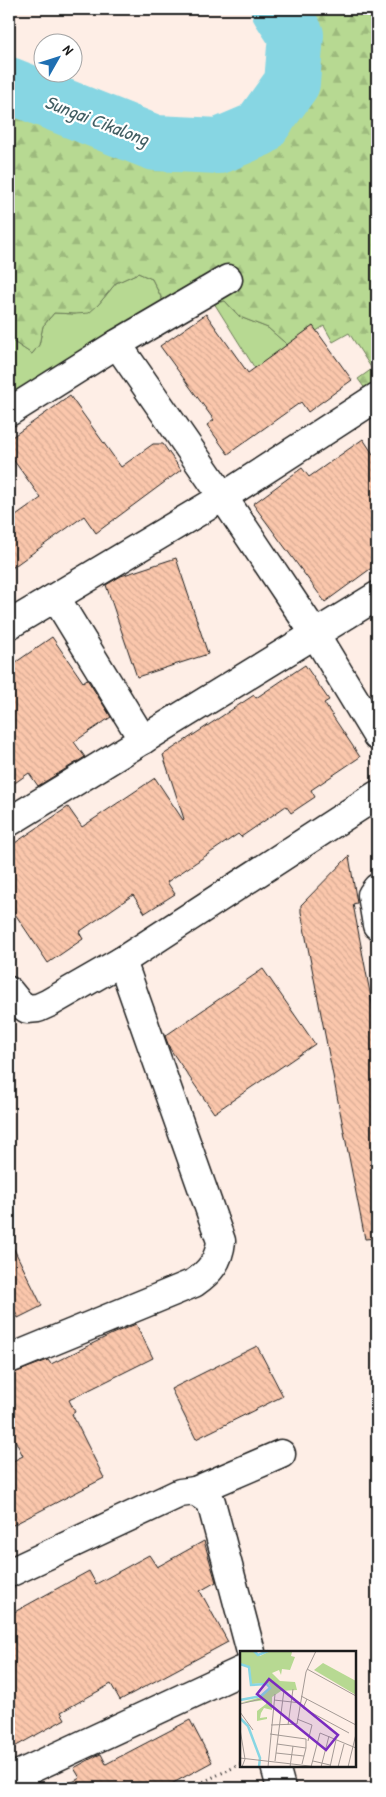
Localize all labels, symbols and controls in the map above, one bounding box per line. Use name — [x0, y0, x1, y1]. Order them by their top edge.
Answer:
north arrow — [32, 32, 82, 82]
text: N — [59, 41, 79, 59]
water label: Sungai Cikalong — [41, 88, 154, 152]
inset map — [240, 1651, 356, 1767]

